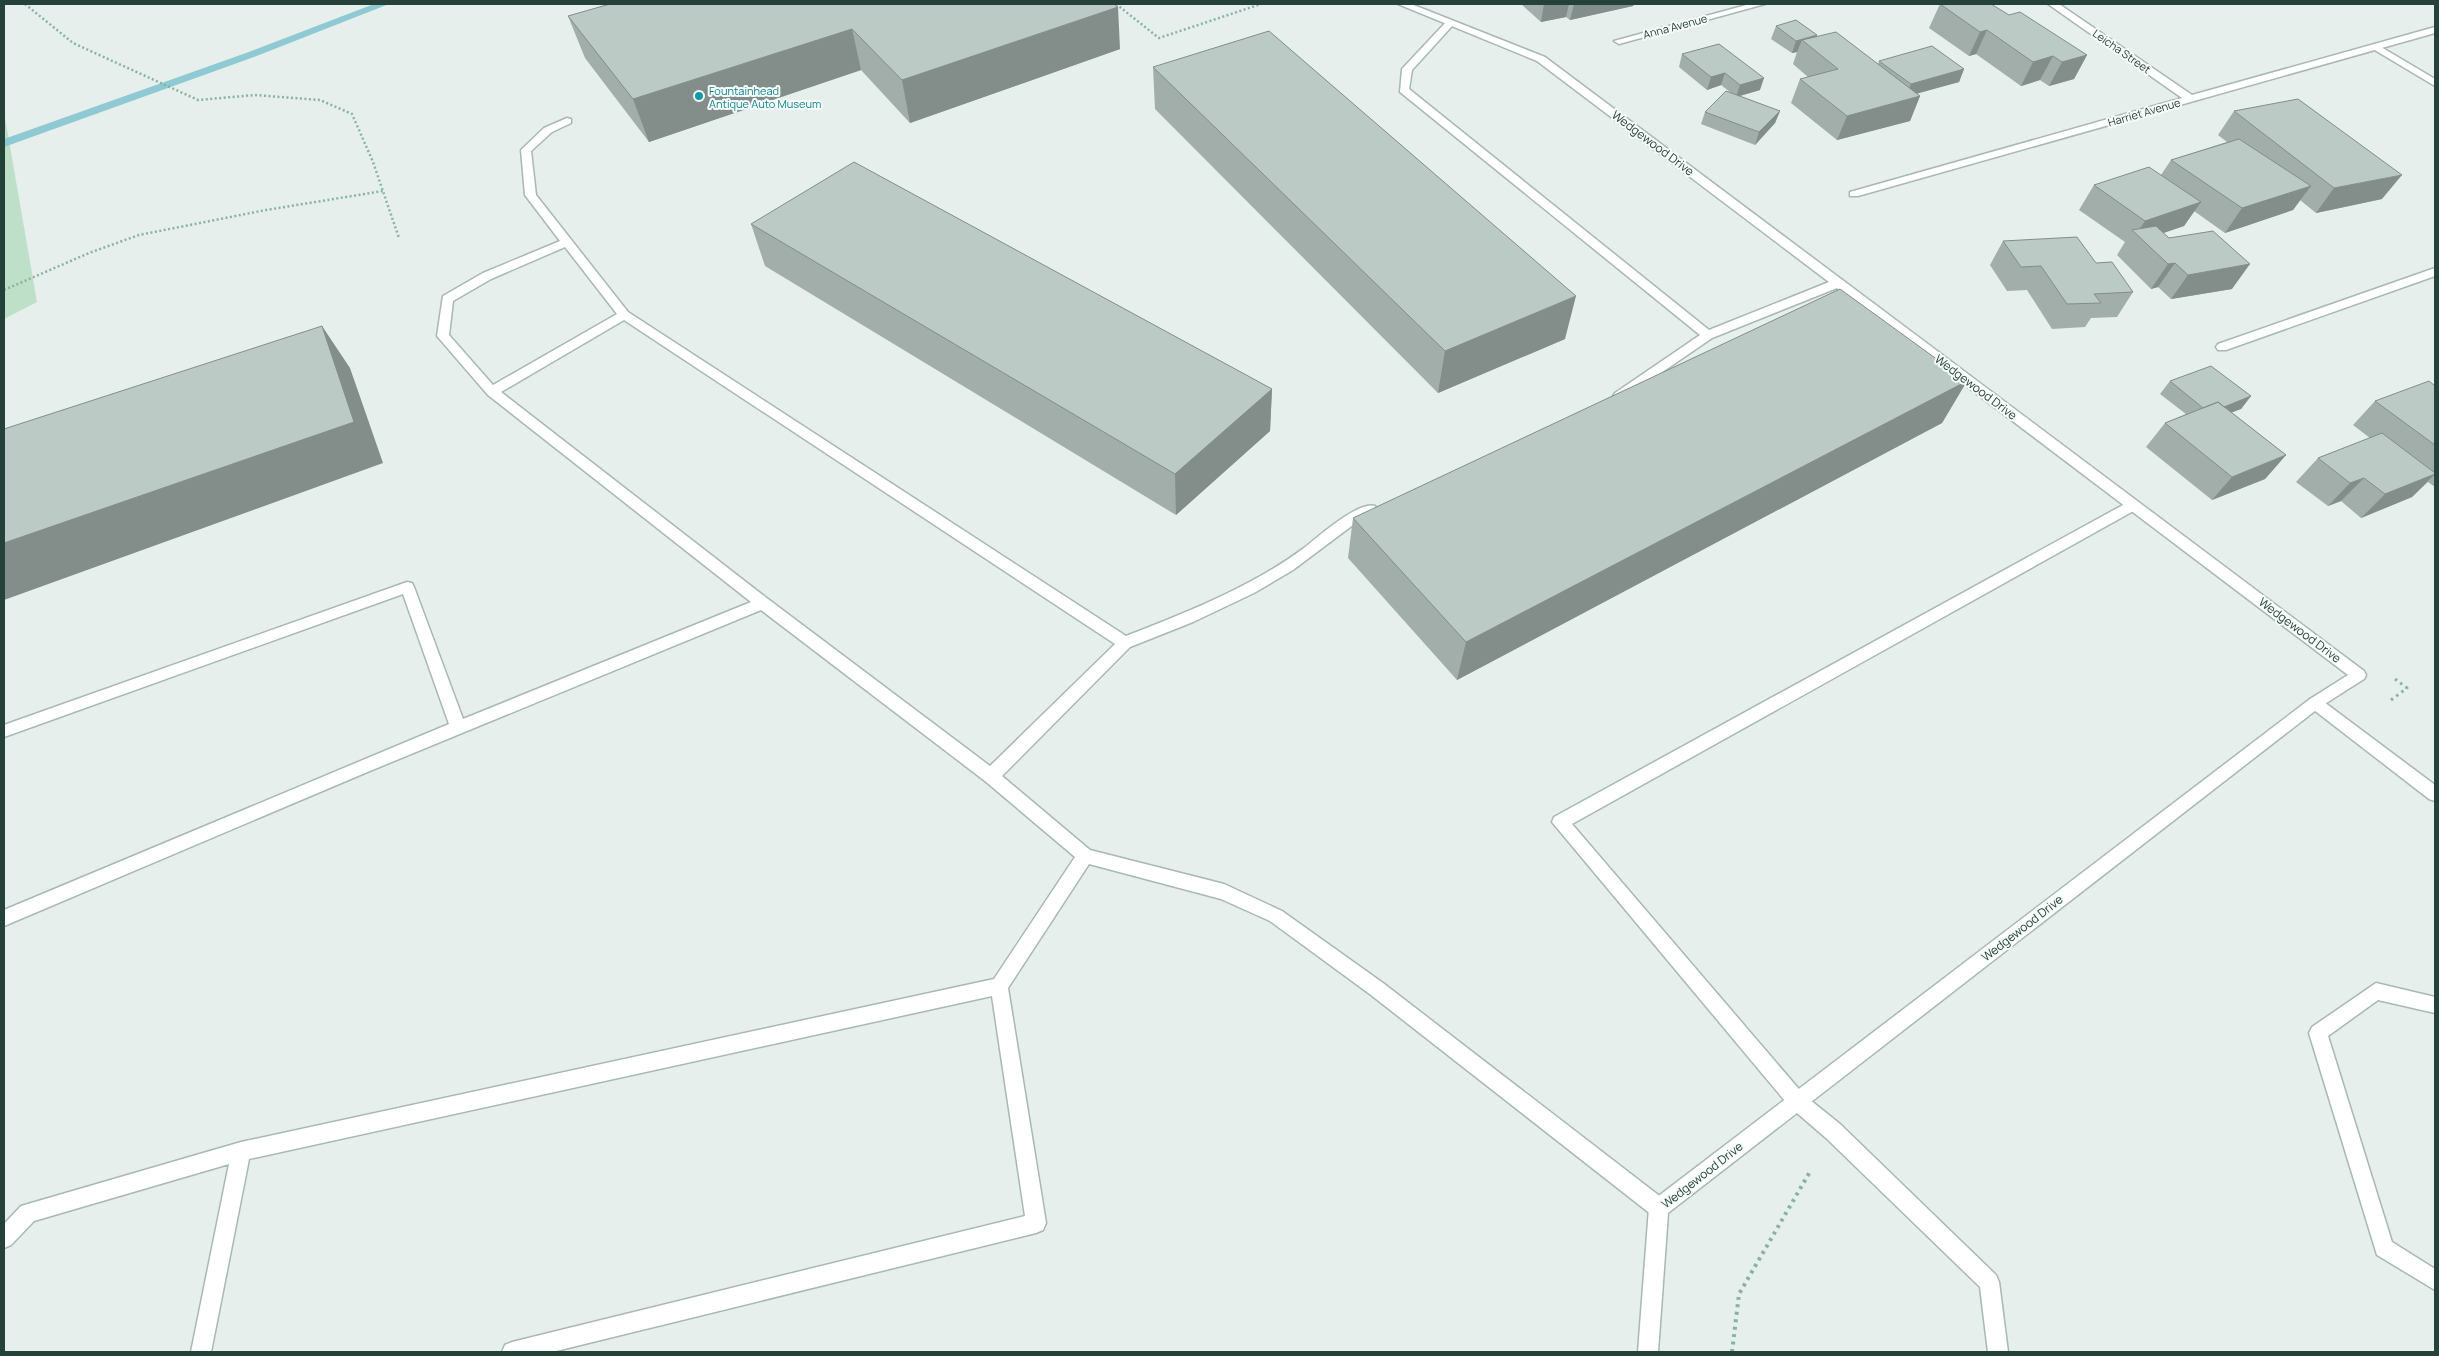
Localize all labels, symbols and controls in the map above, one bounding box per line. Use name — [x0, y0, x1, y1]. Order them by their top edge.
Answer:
street label: Anna Avenue — [1641, 10, 1709, 42]
street label: Leicha Street — [2090, 25, 2154, 77]
place label: Fountainhead Antique Auto Museum — [709, 83, 821, 111]
marker: Fountainhead Antique Auto Museum — [693, 90, 705, 102]
street label: Harriet Avenue — [2106, 94, 2183, 130]
street label: Wedgewood Drive — [1608, 106, 1698, 180]
street label: Wedgewood Drive — [1931, 350, 2021, 424]
street label: Wedgewood Drive — [2255, 593, 2345, 667]
street label: Wedgewood Drive — [1978, 891, 2066, 965]
street label: Wedgewood Drive — [1658, 1138, 1746, 1212]

